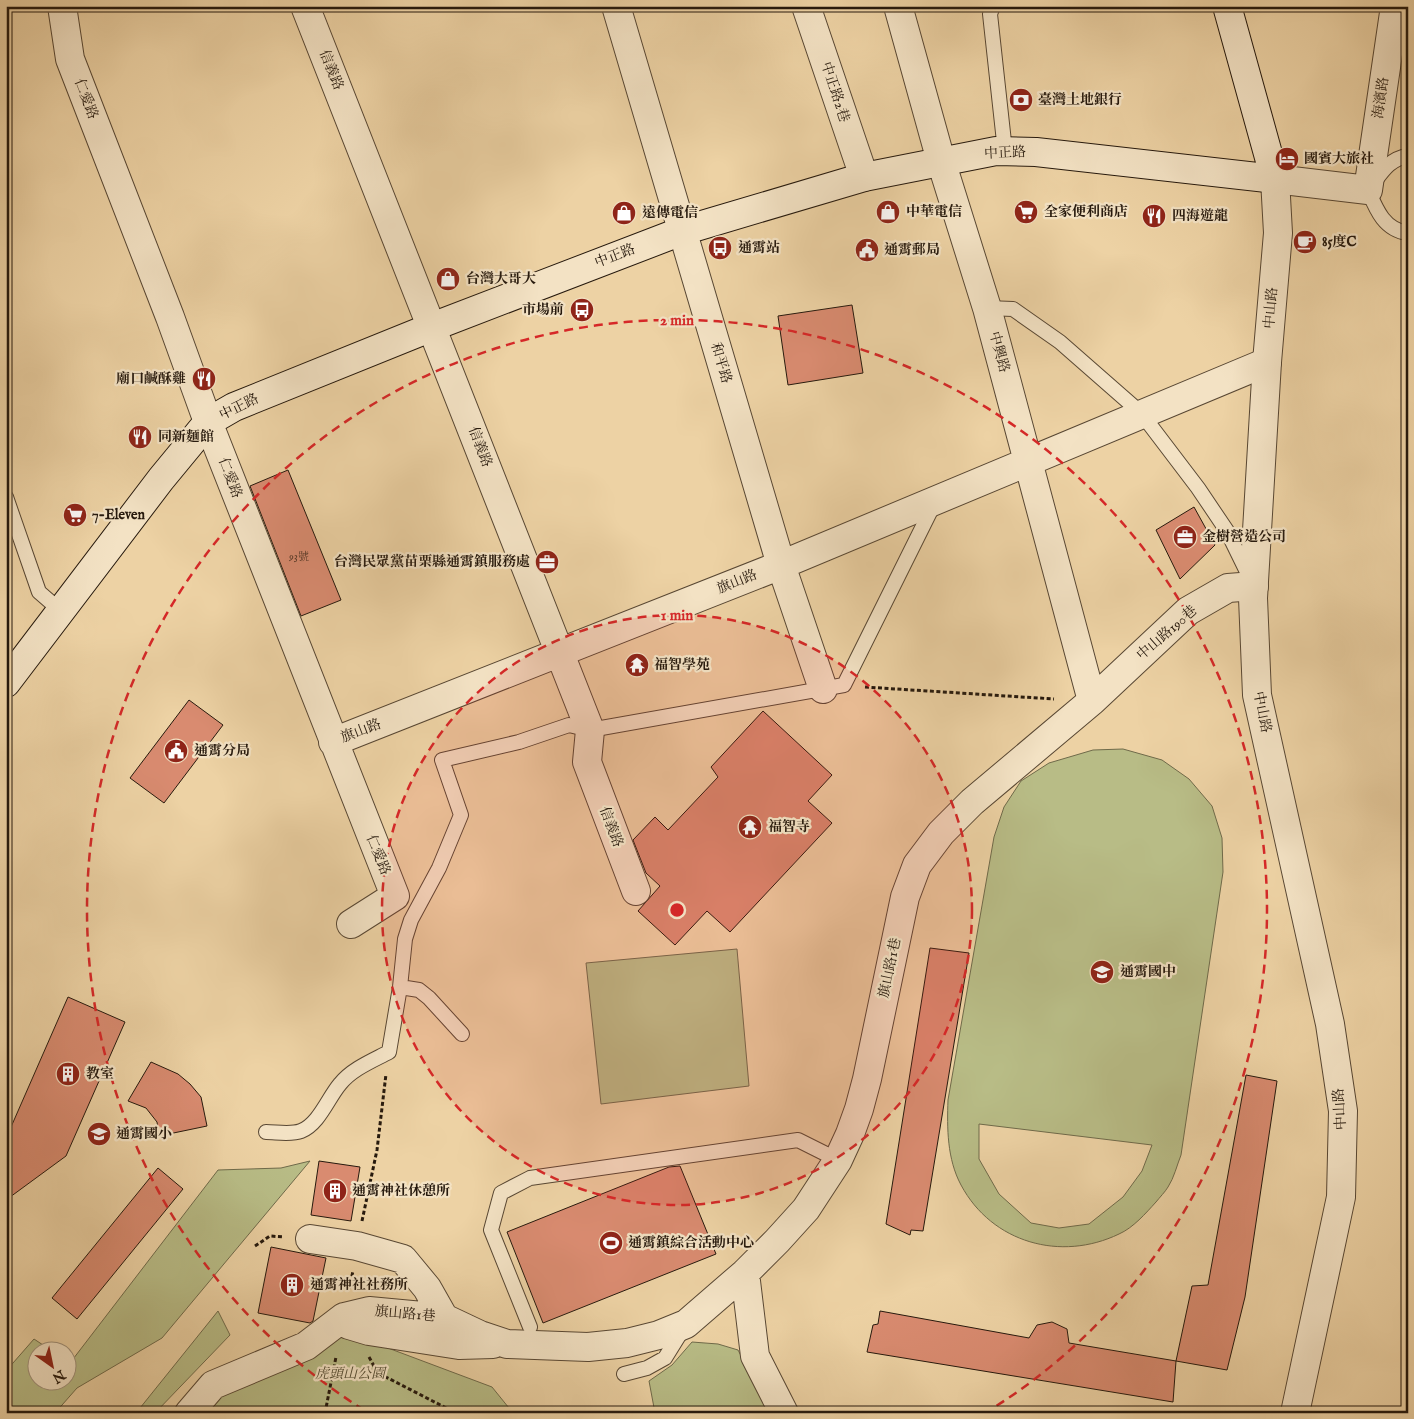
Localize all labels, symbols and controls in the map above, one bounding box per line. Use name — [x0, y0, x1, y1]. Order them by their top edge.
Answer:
street label: 信義路 — [315, 47, 347, 93]
street label: 中正路2巷 — [817, 59, 853, 125]
street label: 仁愛路 — [70, 76, 102, 122]
street label: 海濱路 — [1369, 76, 1393, 120]
bank icon: 臺灣土地銀行 — [1008, 87, 1034, 113]
place label: 臺灣土地銀行 — [1038, 91, 1122, 109]
street label: 中正路 — [984, 143, 1026, 163]
hotel icon: 國賓大旅社 — [1274, 146, 1300, 172]
place label: 國賓大旅社 — [1304, 150, 1374, 168]
shop icon: 中華電信 — [875, 199, 901, 225]
supermarket icon: 全家便利商店 — [1013, 199, 1039, 225]
shop icon: 遠傳電信 — [611, 200, 637, 226]
place label: 中華電信 — [906, 203, 962, 221]
place label: 全家便利商店 — [1044, 203, 1128, 221]
restaurant icon: 四海遊龍 — [1141, 203, 1167, 229]
place label: 遠傳電信 — [642, 204, 698, 222]
place label: 四海遊龍 — [1172, 207, 1228, 225]
cafe icon: 85度C — [1292, 229, 1318, 255]
place label: 85度C — [1322, 233, 1357, 251]
bus stop icon: 通霄站 — [707, 235, 733, 261]
public building icon: 通霄郵局 — [854, 237, 880, 263]
place label: 通霄站 — [738, 239, 780, 257]
street label: 中正路 — [592, 240, 638, 272]
place label: 通霄郵局 — [884, 241, 940, 259]
shop icon: 台灣大哥大 — [435, 266, 461, 292]
place label: 台灣大哥大 — [466, 270, 536, 288]
street label: 中山路 — [1260, 286, 1282, 330]
bus stop icon: 市場前 — [569, 297, 595, 323]
place label: 市場前 — [522, 301, 564, 319]
text: 2 min — [660, 311, 694, 330]
street label: 中興路 — [985, 329, 1013, 375]
street label: 和平路 — [707, 340, 735, 386]
restaurant icon: 廟口鹹酥雞 — [191, 366, 217, 392]
place label: 廟口鹹酥雞 — [116, 370, 186, 388]
street label: 中正路 — [216, 390, 262, 424]
restaurant icon: 同新麵館 — [127, 424, 153, 450]
street label: 信義路 — [464, 424, 496, 470]
place label: 同新麵館 — [158, 428, 214, 446]
street label: 仁愛路 — [214, 455, 246, 501]
supermarket icon: 7-Eleven — [62, 502, 88, 528]
place label: 7-Eleven — [92, 506, 146, 524]
office icon: 金樹營造公司 — [1172, 524, 1198, 550]
place label: 金樹營造公司 — [1202, 528, 1286, 546]
office icon: 台灣民眾黨苗栗縣通霄鎮服務處 — [534, 549, 560, 575]
house number: 93號 — [288, 550, 309, 564]
place label: 台灣民眾黨苗栗縣通霄鎮服務處 — [334, 553, 530, 571]
street label: 旗山路 — [714, 566, 760, 598]
street label: 中山路190巷 — [1133, 602, 1201, 664]
text: 1 min — [661, 606, 693, 625]
temple icon: 福智學苑 — [624, 652, 650, 678]
place label: 福智學苑 — [654, 656, 710, 674]
street label: 中山路 — [1249, 690, 1275, 734]
street label: 旗山路 — [338, 715, 384, 747]
public building icon: 通霄分局 — [163, 738, 189, 764]
place label: 通霄分局 — [194, 742, 250, 760]
street label: 信義路 — [595, 804, 627, 850]
temple icon: 福智寺 — [737, 814, 763, 840]
place label: 福智寺 — [768, 818, 810, 836]
street label: 仁愛路 — [362, 832, 394, 878]
centre of rings — [668, 901, 686, 919]
street label: 旗山路1巷 — [875, 936, 905, 1000]
school or university icon: 通霄國中 — [1089, 959, 1115, 985]
place label: 通霄國中 — [1120, 963, 1176, 981]
building icon: 教室 — [55, 1061, 81, 1087]
place label: 教室 — [86, 1065, 114, 1083]
street label: 中山路 — [1330, 1087, 1350, 1131]
school or university icon: 通霄國小 — [86, 1121, 112, 1147]
place label: 通霄國小 — [116, 1125, 172, 1143]
building icon: 通霄神社休憩所 — [322, 1178, 348, 1204]
place label: 通霄神社休憩所 — [352, 1182, 450, 1200]
sports icon: 通霄鎮綜合活動中心 — [598, 1230, 624, 1256]
place label: 通霄鎮綜合活動中心 — [628, 1234, 754, 1252]
building icon: 通霄神社社務所 — [279, 1272, 305, 1298]
place label: 通霄神社社務所 — [310, 1276, 408, 1294]
street label: 旗山路1巷 — [374, 1302, 436, 1326]
north arrow — [28, 1342, 78, 1392]
text: N — [49, 1365, 69, 1387]
park label: 虎頭山公園 — [315, 1365, 387, 1383]

